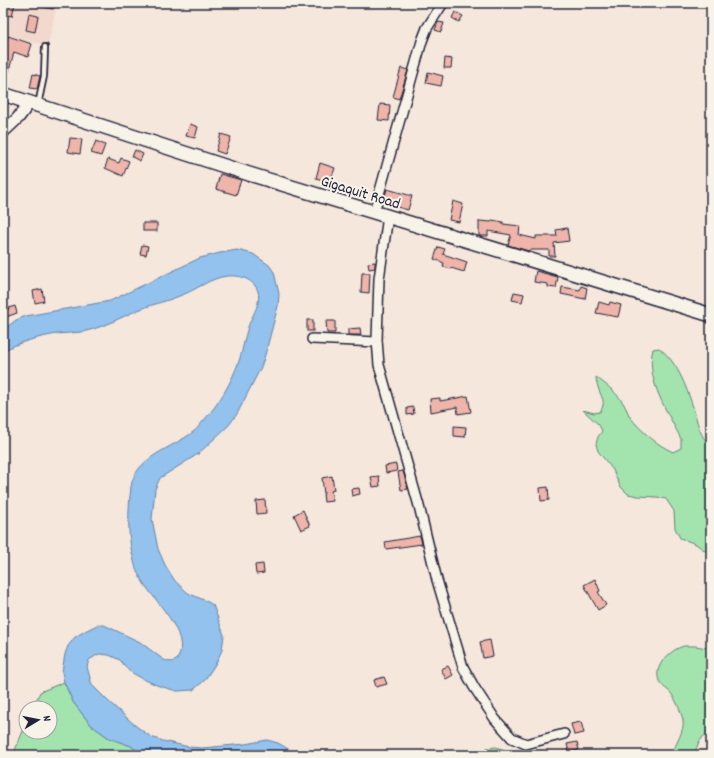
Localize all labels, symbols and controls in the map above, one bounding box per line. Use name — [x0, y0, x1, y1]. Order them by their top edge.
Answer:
street label: Gigaquit Road — [318, 170, 403, 216]
north arrow — [18, 700, 58, 740]
text: N — [38, 715, 54, 723]

